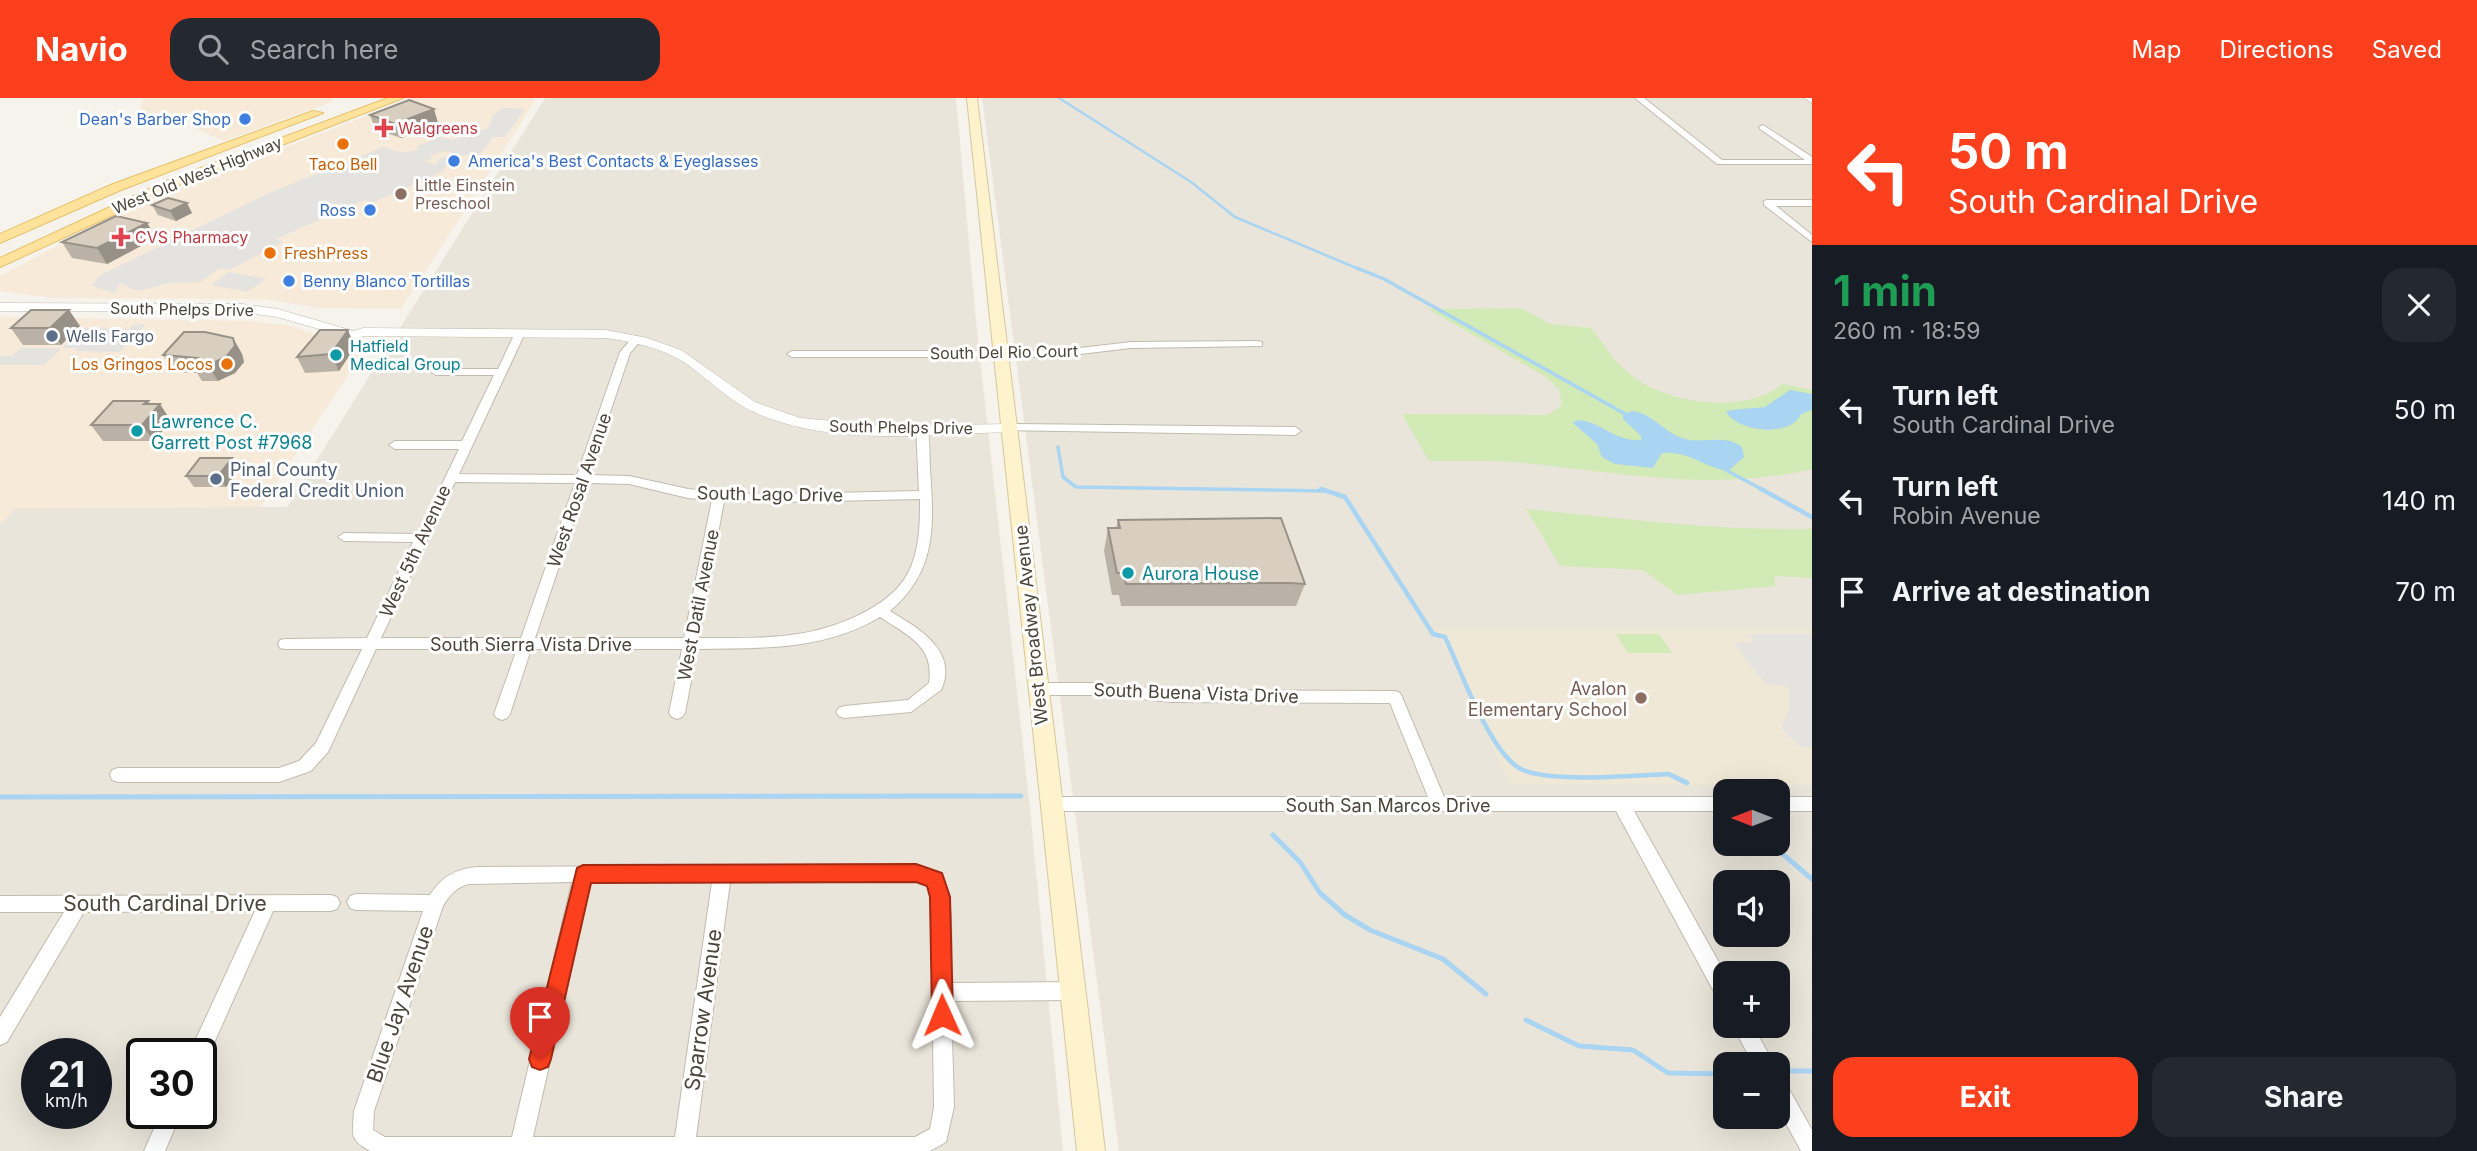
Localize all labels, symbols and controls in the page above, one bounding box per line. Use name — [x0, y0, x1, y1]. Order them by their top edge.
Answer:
search box — [170, 18, 660, 81]
text: Navio — [35, 29, 128, 69]
icon: search — [194, 30, 232, 68]
text: Search here — [250, 34, 398, 65]
text: Map — [2132, 35, 2181, 64]
text: Directions — [2219, 35, 2334, 64]
text: Saved — [2372, 35, 2442, 64]
place label: Dean's Barber Shop — [79, 109, 231, 129]
marker: Dean's Barber Shop — [237, 111, 253, 127]
place label: Walgreens — [398, 118, 478, 138]
marker: Walgreens — [376, 120, 392, 136]
text: 50 m — [1948, 122, 2069, 181]
icon: left — [1833, 126, 1924, 217]
street label: West Old West Highway — [109, 132, 285, 218]
marker: Taco Bell — [335, 136, 351, 152]
place label: America's Best Contacts & Eyeglasses — [468, 151, 759, 171]
marker: America's Best Contacts & Eyeglasses — [446, 153, 462, 169]
place label: Taco Bell — [309, 154, 377, 174]
place label: Little Einstein Preschool — [415, 175, 515, 213]
text: South Cardinal Drive — [1948, 182, 2258, 221]
marker: Little Einstein Preschool — [393, 186, 409, 202]
place label: Ross — [319, 200, 356, 220]
marker: Ross — [362, 202, 378, 218]
place label: CVS Pharmacy — [135, 227, 248, 247]
marker: CVS Pharmacy — [113, 229, 129, 245]
place label: FreshPress — [284, 243, 368, 263]
marker: FreshPress — [262, 245, 278, 261]
text: 1 min — [1833, 265, 1937, 316]
button: close — [2382, 268, 2456, 342]
place label: Benny Blanco Tortillas — [303, 271, 470, 291]
marker: Benny Blanco Tortillas — [281, 273, 297, 289]
street label: South Phelps Drive — [110, 298, 254, 320]
text: 260 m · 18:59 — [1833, 317, 1980, 345]
place label: Wells Fargo — [66, 326, 154, 346]
marker: Wells Fargo — [44, 328, 60, 344]
place label: Hatfield Medical Group — [350, 336, 461, 374]
street label: South Del Rio Court — [930, 341, 1078, 363]
marker: Hatfield Medical Group — [328, 347, 344, 363]
place label: Los Gringos Locos — [72, 354, 213, 374]
marker: Los Gringos Locos — [219, 356, 235, 372]
text: Turn left — [1892, 380, 1998, 411]
icon: left — [1833, 391, 1871, 429]
text: 50 m — [2394, 394, 2456, 425]
street label: West Rosal Avenue — [543, 410, 615, 570]
place label: Lawrence C. Garrett Post #7968 — [151, 411, 312, 453]
text: South Cardinal Drive — [1892, 411, 2115, 439]
street label: South Phelps Drive — [829, 416, 973, 438]
marker: Lawrence C. Garrett Post #7968 — [129, 423, 145, 439]
place label: Pinal County Federal Credit Union — [230, 459, 405, 501]
marker: Pinal County Federal Credit Union — [208, 471, 224, 487]
text: Turn left — [1892, 471, 1998, 502]
street label: West 5th Avenue — [375, 482, 455, 620]
street label: South Lago Drive — [697, 482, 843, 506]
icon: left — [1833, 482, 1871, 520]
text: 140 m — [2382, 485, 2456, 516]
text: Robin Avenue — [1892, 502, 2041, 530]
street label: West Broadway Avenue — [1010, 524, 1052, 726]
street label: West Datil Avenue — [673, 528, 723, 682]
place label: Aurora House — [1142, 563, 1259, 584]
marker: Aurora House — [1120, 565, 1136, 581]
icon: arrive — [1833, 573, 1871, 611]
text: Arrive at destination — [1892, 576, 2151, 607]
text: 70 m — [2395, 576, 2456, 607]
street label: South Sierra Vista Drive — [430, 634, 632, 655]
place label: Avalon Elementary School — [1468, 678, 1627, 720]
street label: South Buena Vista Drive — [1093, 679, 1299, 707]
marker: Avalon Elementary School — [1633, 690, 1649, 706]
north arrow — [1713, 779, 1790, 856]
map controls — [1713, 779, 1790, 1129]
street label: South San Marcos Drive — [1285, 795, 1491, 816]
button: sound — [1713, 870, 1790, 947]
street label: South Cardinal Drive — [63, 891, 267, 916]
street label: Blue Jay Avenue — [361, 922, 439, 1086]
street label: Sparrow Avenue — [679, 927, 727, 1093]
button: + — [1713, 961, 1790, 1038]
position arrow — [905, 978, 979, 1052]
pin — [510, 987, 570, 1059]
icon: arrive — [521, 998, 559, 1036]
speed limit sign: 30 — [126, 1038, 217, 1129]
button: − — [1713, 1052, 1790, 1129]
text: 21 — [48, 1053, 85, 1095]
button: Exit — [1833, 1057, 2138, 1137]
button: Share — [2152, 1057, 2456, 1137]
text: km/h — [45, 1090, 88, 1111]

